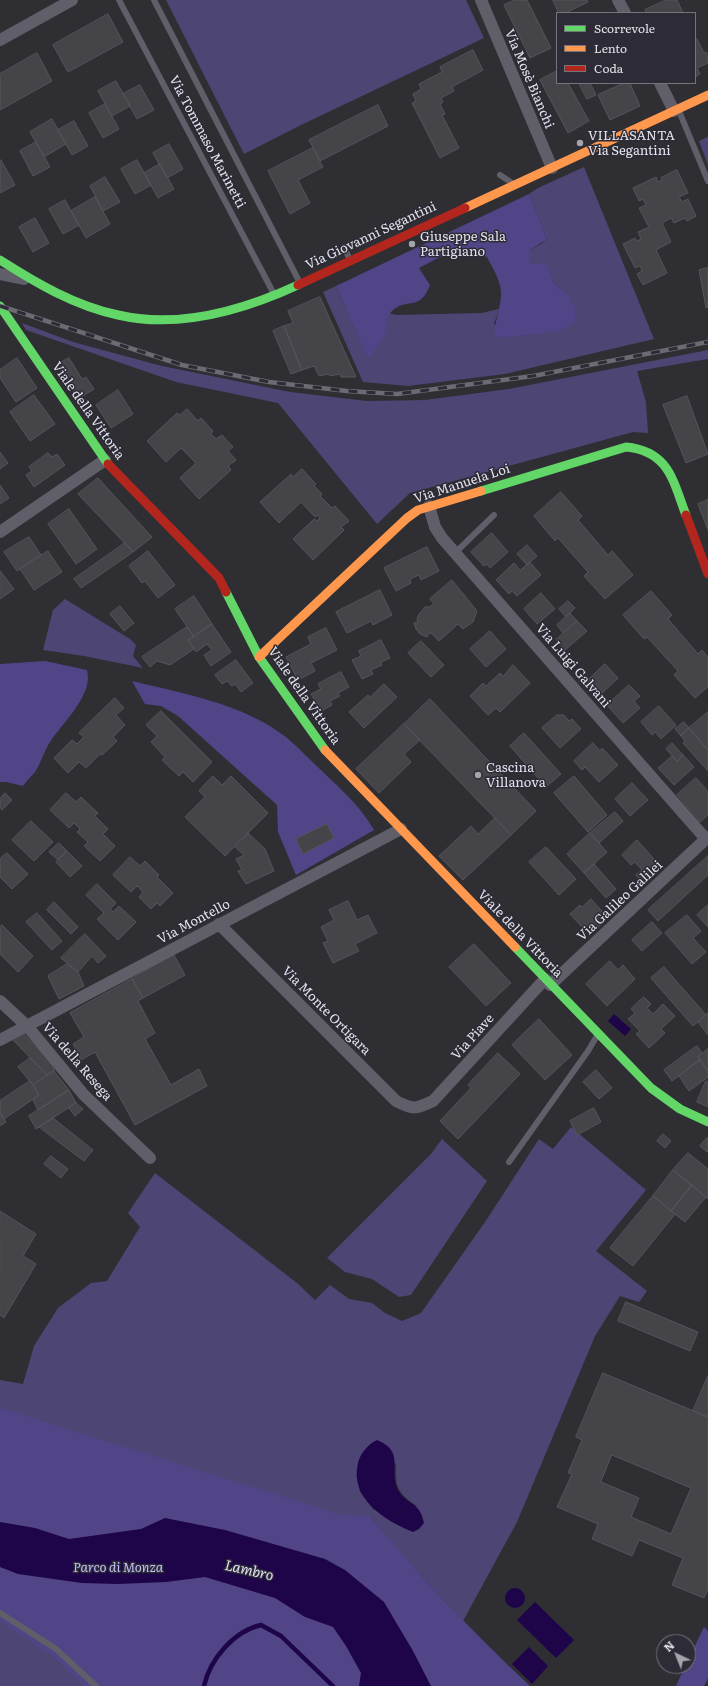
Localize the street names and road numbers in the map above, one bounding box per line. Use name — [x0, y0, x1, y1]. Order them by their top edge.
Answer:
street label: Via Mosè Bianchi — [501, 27, 557, 131]
street label: Via Tommaso Marinetti — [165, 73, 249, 211]
street label: Via Giovanni Segantini — [303, 199, 439, 273]
street label: Viale della Vittoria — [48, 359, 128, 463]
street label: Via Manuela Loi — [412, 461, 512, 507]
street label: Via Luigi Galvani — [532, 621, 614, 711]
street label: Viale della Vittoria — [264, 644, 344, 748]
street label: Via Galileo Galilei — [574, 858, 666, 944]
street label: Viale della Vittoria — [474, 887, 566, 981]
street label: Via Montello — [155, 896, 233, 948]
street label: Via Monte Ortigara — [278, 963, 374, 1059]
street label: Via Piave — [448, 1011, 498, 1063]
street label: Via della Resega — [39, 1020, 115, 1104]

